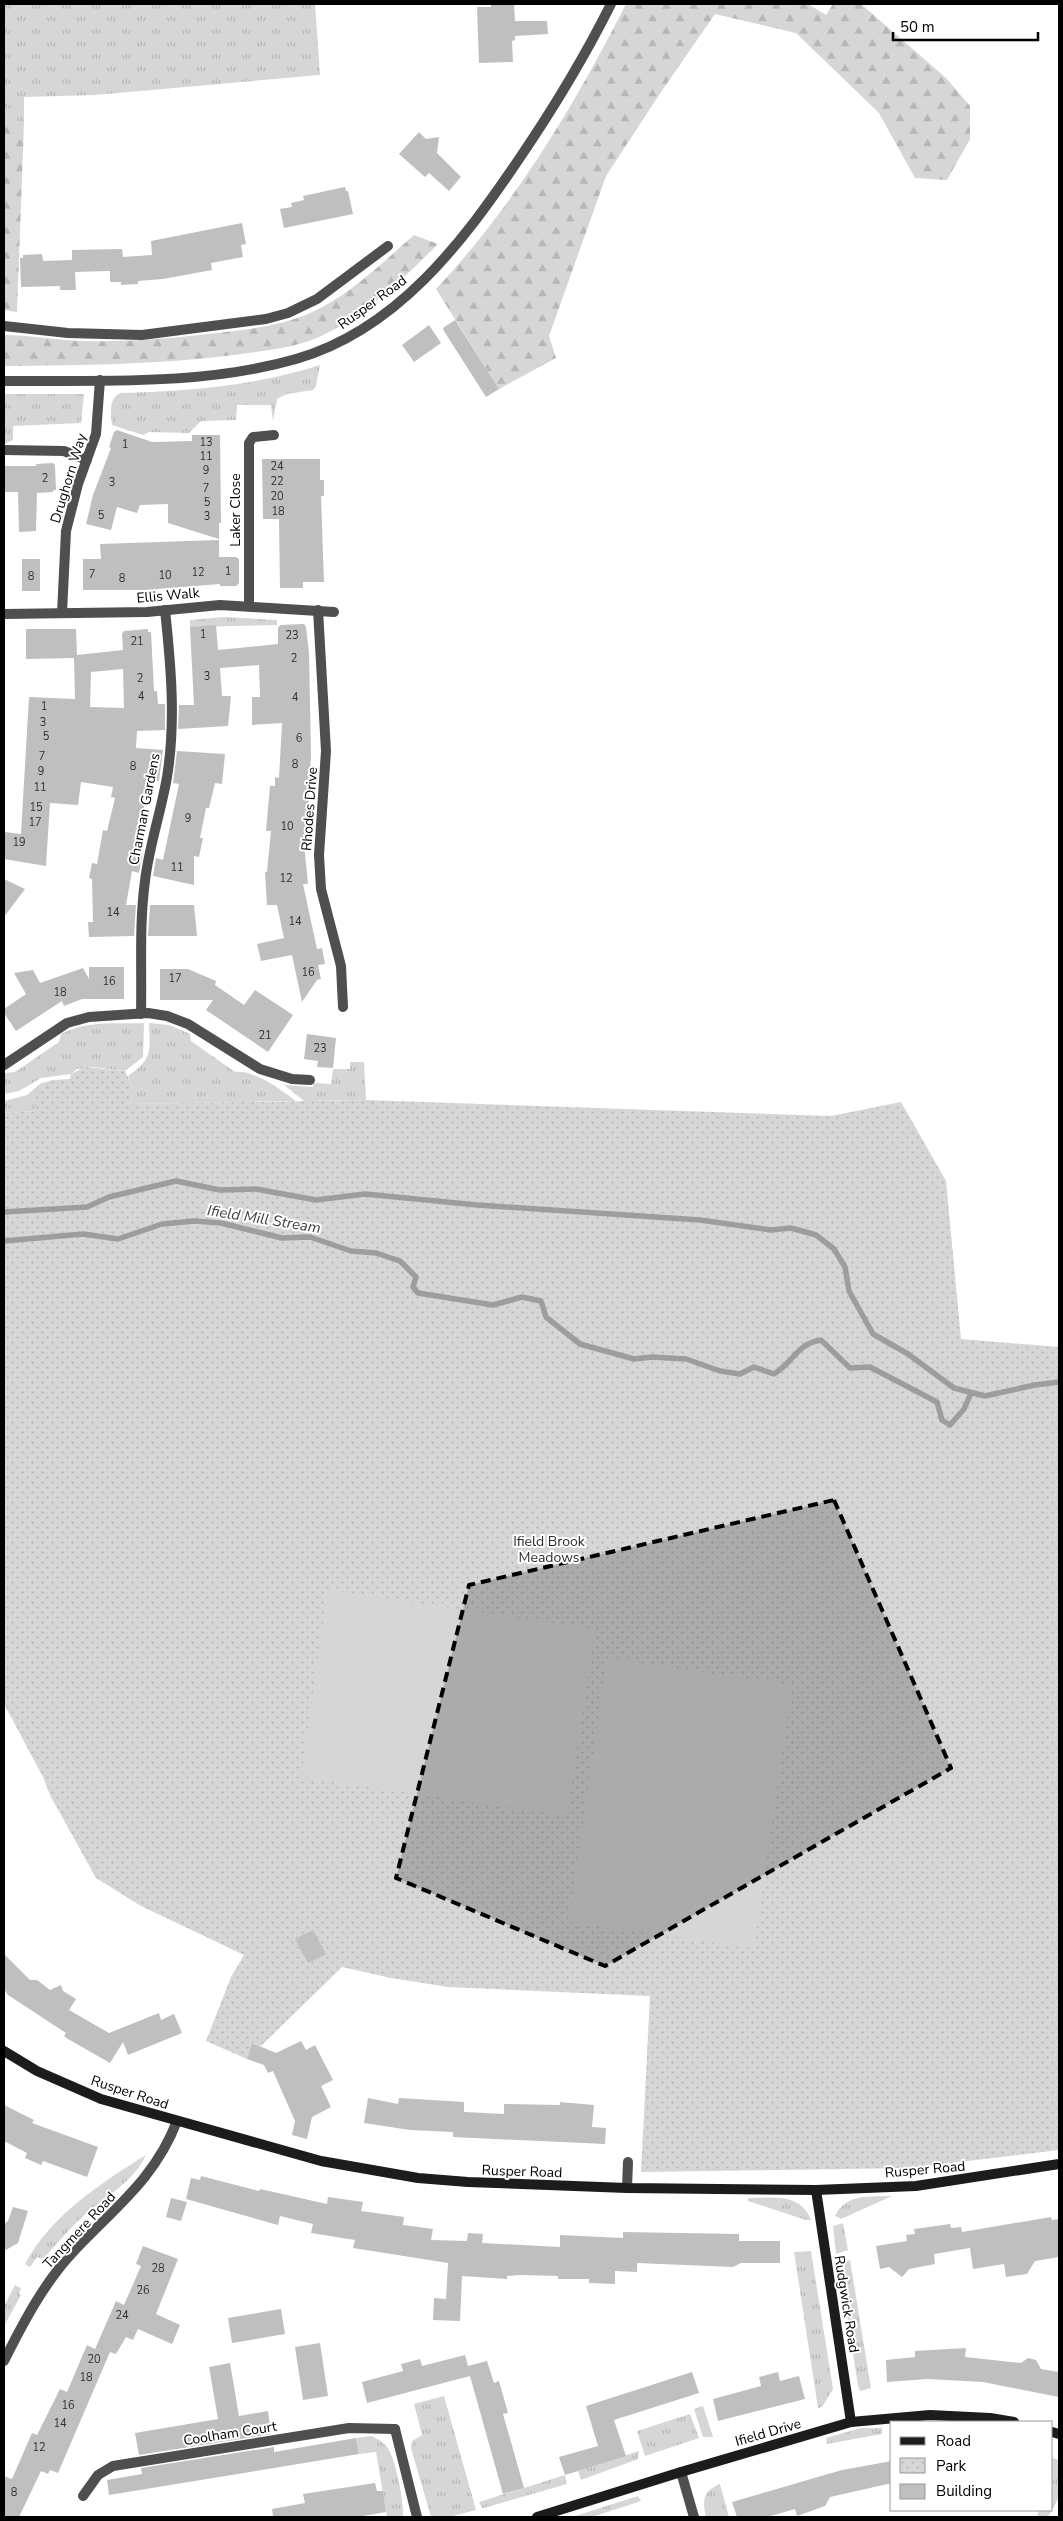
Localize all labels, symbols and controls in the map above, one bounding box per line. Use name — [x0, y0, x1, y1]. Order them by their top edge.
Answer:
scale bar — [893, 10, 1038, 42]
text: 50 m — [900, 17, 935, 37]
street label: Rusper Road — [334, 271, 411, 334]
street label: Drughorn Way — [46, 430, 91, 525]
house number: 13 — [199, 435, 213, 450]
house number: 1 — [122, 437, 128, 452]
house number: 11 — [199, 449, 213, 464]
house number: 24 — [270, 459, 284, 474]
house number: 9 — [203, 463, 209, 478]
house number: 2 — [42, 471, 48, 486]
street label: Laker Close — [226, 473, 245, 547]
house number: 22 — [270, 474, 284, 489]
house number: 3 — [109, 475, 115, 490]
house number: 7 — [203, 481, 209, 496]
house number: 20 — [270, 489, 284, 504]
house number: 5 — [204, 495, 211, 510]
house number: 18 — [271, 504, 285, 519]
house number: 5 — [98, 508, 105, 523]
house number: 3 — [204, 509, 210, 524]
house number: 1 — [225, 564, 231, 579]
house number: 12 — [191, 565, 205, 580]
house number: 7 — [89, 567, 95, 582]
house number: 10 — [158, 568, 172, 583]
house number: 8 — [28, 569, 35, 584]
house number: 8 — [119, 571, 126, 586]
street label: Ellis Walk — [136, 583, 201, 608]
house number: 1 — [200, 627, 206, 642]
house number: 23 — [285, 628, 299, 643]
house number: 21 — [130, 634, 144, 649]
house number: 2 — [291, 651, 297, 666]
house number: 3 — [204, 669, 210, 684]
house number: 2 — [137, 671, 143, 686]
house number: 4 — [138, 689, 145, 704]
house number: 4 — [292, 690, 299, 705]
house number: 1 — [41, 699, 47, 714]
house number: 3 — [40, 715, 46, 730]
house number: 5 — [43, 729, 50, 744]
house number: 6 — [296, 731, 303, 746]
house number: 7 — [39, 749, 45, 764]
street label: Charman Gardens — [124, 751, 165, 867]
house number: 8 — [292, 757, 299, 772]
house number: 8 — [130, 759, 137, 774]
house number: 9 — [38, 764, 44, 779]
street label: Rhodes Drive — [297, 766, 322, 852]
house number: 11 — [33, 780, 47, 795]
house number: 15 — [29, 800, 43, 815]
house number: 9 — [185, 811, 191, 826]
house number: 17 — [28, 815, 42, 830]
house number: 10 — [280, 819, 294, 834]
house number: 19 — [12, 835, 26, 850]
house number: 11 — [170, 860, 184, 875]
house number: 12 — [279, 871, 293, 886]
house number: 14 — [106, 905, 120, 920]
house number: 14 — [288, 914, 302, 929]
house number: 16 — [301, 965, 315, 980]
house number: 17 — [168, 971, 182, 986]
house number: 16 — [102, 974, 116, 989]
house number: 18 — [53, 985, 67, 1000]
house number: 21 — [258, 1028, 272, 1043]
house number: 23 — [313, 1041, 327, 1056]
water label: Ifield Mill Stream — [206, 1200, 322, 1238]
park label: Ifield Brook Meadows — [513, 1532, 586, 1567]
street label: Rusper Road — [89, 2071, 171, 2114]
street label: Rusper Road — [884, 2157, 966, 2182]
street label: Rusper Road — [481, 2161, 563, 2182]
street label: Tangmere Road — [39, 2188, 120, 2273]
street label: Rudgwick Road — [829, 2254, 864, 2354]
house number: 28 — [151, 2261, 165, 2276]
house number: 26 — [136, 2283, 150, 2298]
house number: 24 — [115, 2308, 129, 2323]
house number: 20 — [87, 2352, 101, 2367]
house number: 18 — [79, 2370, 93, 2385]
house number: 16 — [61, 2398, 75, 2413]
street label: Ifield Drive — [733, 2414, 803, 2451]
house number: 14 — [53, 2416, 67, 2431]
street label: Coolham Court — [182, 2417, 278, 2450]
legend — [890, 2421, 1053, 2511]
text: Road — [936, 2431, 971, 2451]
house number: 12 — [32, 2440, 46, 2455]
text: Park — [936, 2456, 966, 2476]
text: Building — [936, 2481, 992, 2501]
house number: 8 — [11, 2485, 18, 2500]

